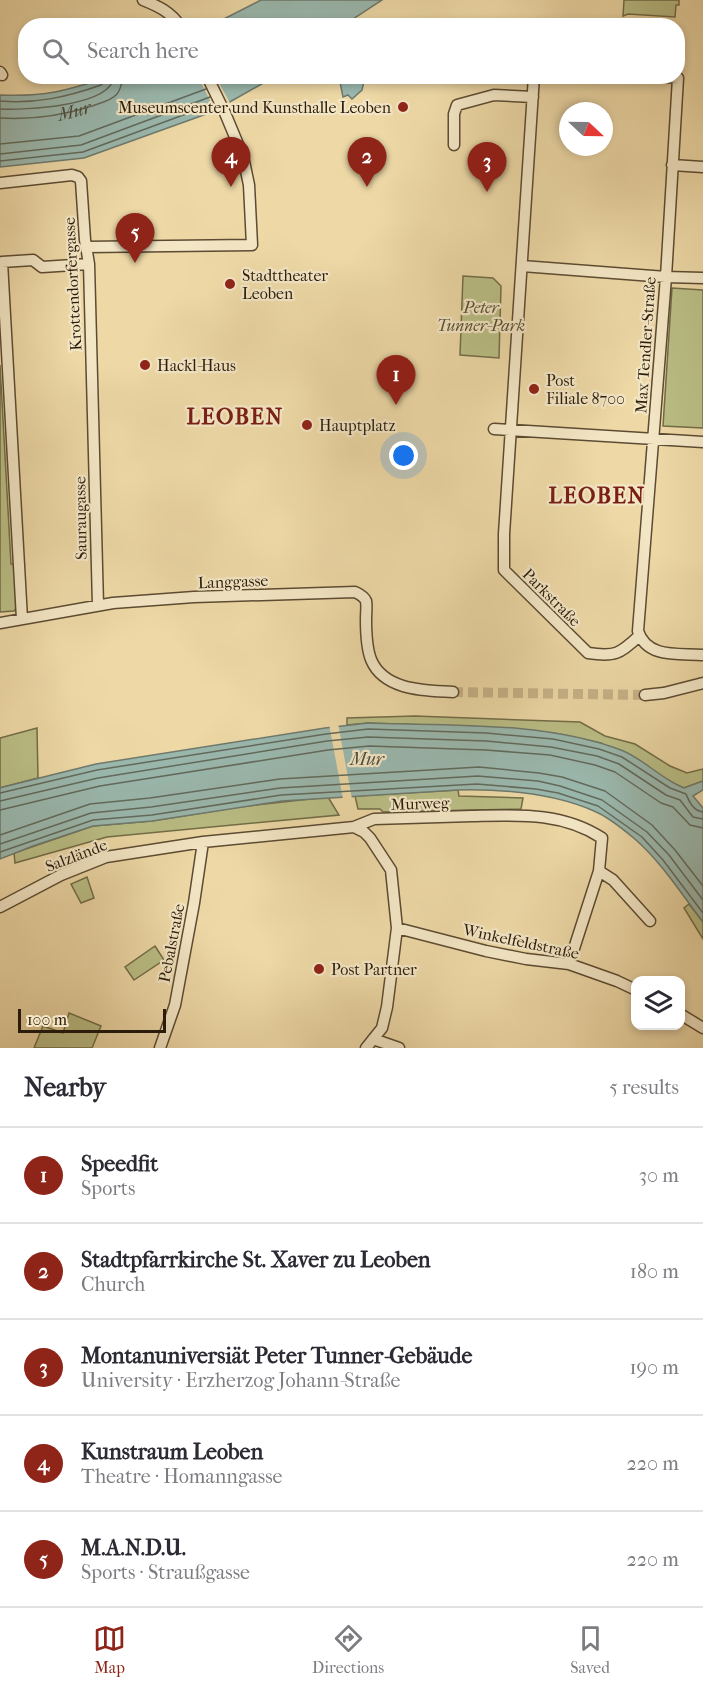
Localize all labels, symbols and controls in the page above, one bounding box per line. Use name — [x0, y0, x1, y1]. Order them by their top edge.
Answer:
search box — [18, 18, 685, 84]
icon: search — [39, 35, 72, 68]
text: Search here — [87, 38, 199, 64]
water label: Mur — [54, 96, 96, 126]
place label: Museumscenter und Kunsthalle Leoben — [118, 98, 392, 117]
marker: Museumscenter und Kunsthalle Leoben — [396, 100, 410, 114]
north arrow — [559, 102, 613, 156]
pin: 4 — [212, 138, 250, 187]
pin: 2 — [348, 138, 386, 187]
pin: 3 — [468, 142, 506, 192]
pin: 5 — [116, 214, 154, 263]
street label: Krottendorfergasse — [60, 217, 85, 351]
place label: Stadttheater Leoben — [242, 266, 328, 303]
street label: Max Tendler-Straße — [631, 276, 660, 414]
marker: Stadttheater Leoben — [223, 277, 237, 291]
park label: Peter Tunner-Park — [437, 298, 525, 335]
place label: Hackl-Haus — [157, 356, 236, 375]
pin: 1 — [376, 356, 416, 405]
marker: Hackl-Haus — [138, 358, 152, 372]
place label: Post Filiale 8700 — [546, 371, 625, 408]
marker: Post Filiale 8700 — [527, 382, 541, 396]
district label: LEOBEN — [186, 404, 284, 430]
place label: Hauptplatz — [319, 416, 396, 435]
marker: Hauptplatz — [300, 418, 314, 432]
your location — [389, 441, 418, 470]
street label: Sauraugasse — [70, 476, 91, 560]
district label: LEOBEN — [548, 483, 646, 509]
street label: Parkstraße — [519, 564, 585, 630]
street label: Langgasse — [197, 571, 269, 592]
water label: Mur — [348, 749, 386, 770]
street label: Murweg — [390, 793, 450, 814]
street label: Salzlände — [43, 835, 110, 876]
street label: Pebalstraße — [155, 902, 188, 984]
street label: Winkelfeldstraße — [460, 920, 581, 963]
place label: Post Partner — [331, 960, 417, 979]
marker: Post Partner — [312, 962, 326, 976]
map controls — [631, 976, 685, 1030]
button: layers — [631, 976, 685, 1030]
scale bar — [18, 1006, 166, 1034]
text: 100 m — [27, 1010, 67, 1029]
text: Nearby — [24, 1072, 106, 1103]
text: 5 results — [609, 1076, 679, 1099]
text: Speedfit — [81, 1151, 158, 1177]
text: 1 — [40, 1164, 47, 1187]
text: 30 m — [639, 1164, 679, 1187]
text: Sports — [81, 1177, 135, 1200]
text: Stadtpfarrkirche St. Xaver zu Leoben — [81, 1247, 431, 1273]
text: 2 — [38, 1260, 49, 1283]
text: 180 m — [630, 1260, 679, 1283]
text: Church — [81, 1273, 145, 1296]
text: Montanuniversiät Peter Tunner-Gebäude — [81, 1343, 472, 1369]
text: 3 — [39, 1356, 48, 1379]
text: 190 m — [629, 1356, 679, 1379]
text: University · Erzherzog Johann-Straße — [81, 1369, 400, 1392]
text: Kunstraum Leoben — [81, 1439, 263, 1465]
text: 4 — [38, 1452, 49, 1475]
text: 220 m — [626, 1452, 679, 1475]
text: Theatre · Homanngasse — [81, 1465, 283, 1488]
text: M.A.N.D.U. — [81, 1535, 186, 1561]
text: 5 — [39, 1548, 48, 1571]
text: 220 m — [626, 1548, 679, 1571]
text: Sports · Straußgasse — [81, 1561, 250, 1584]
tab: Map — [93, 1622, 126, 1677]
tab: Directions — [312, 1622, 384, 1677]
tab: Saved — [570, 1622, 610, 1677]

